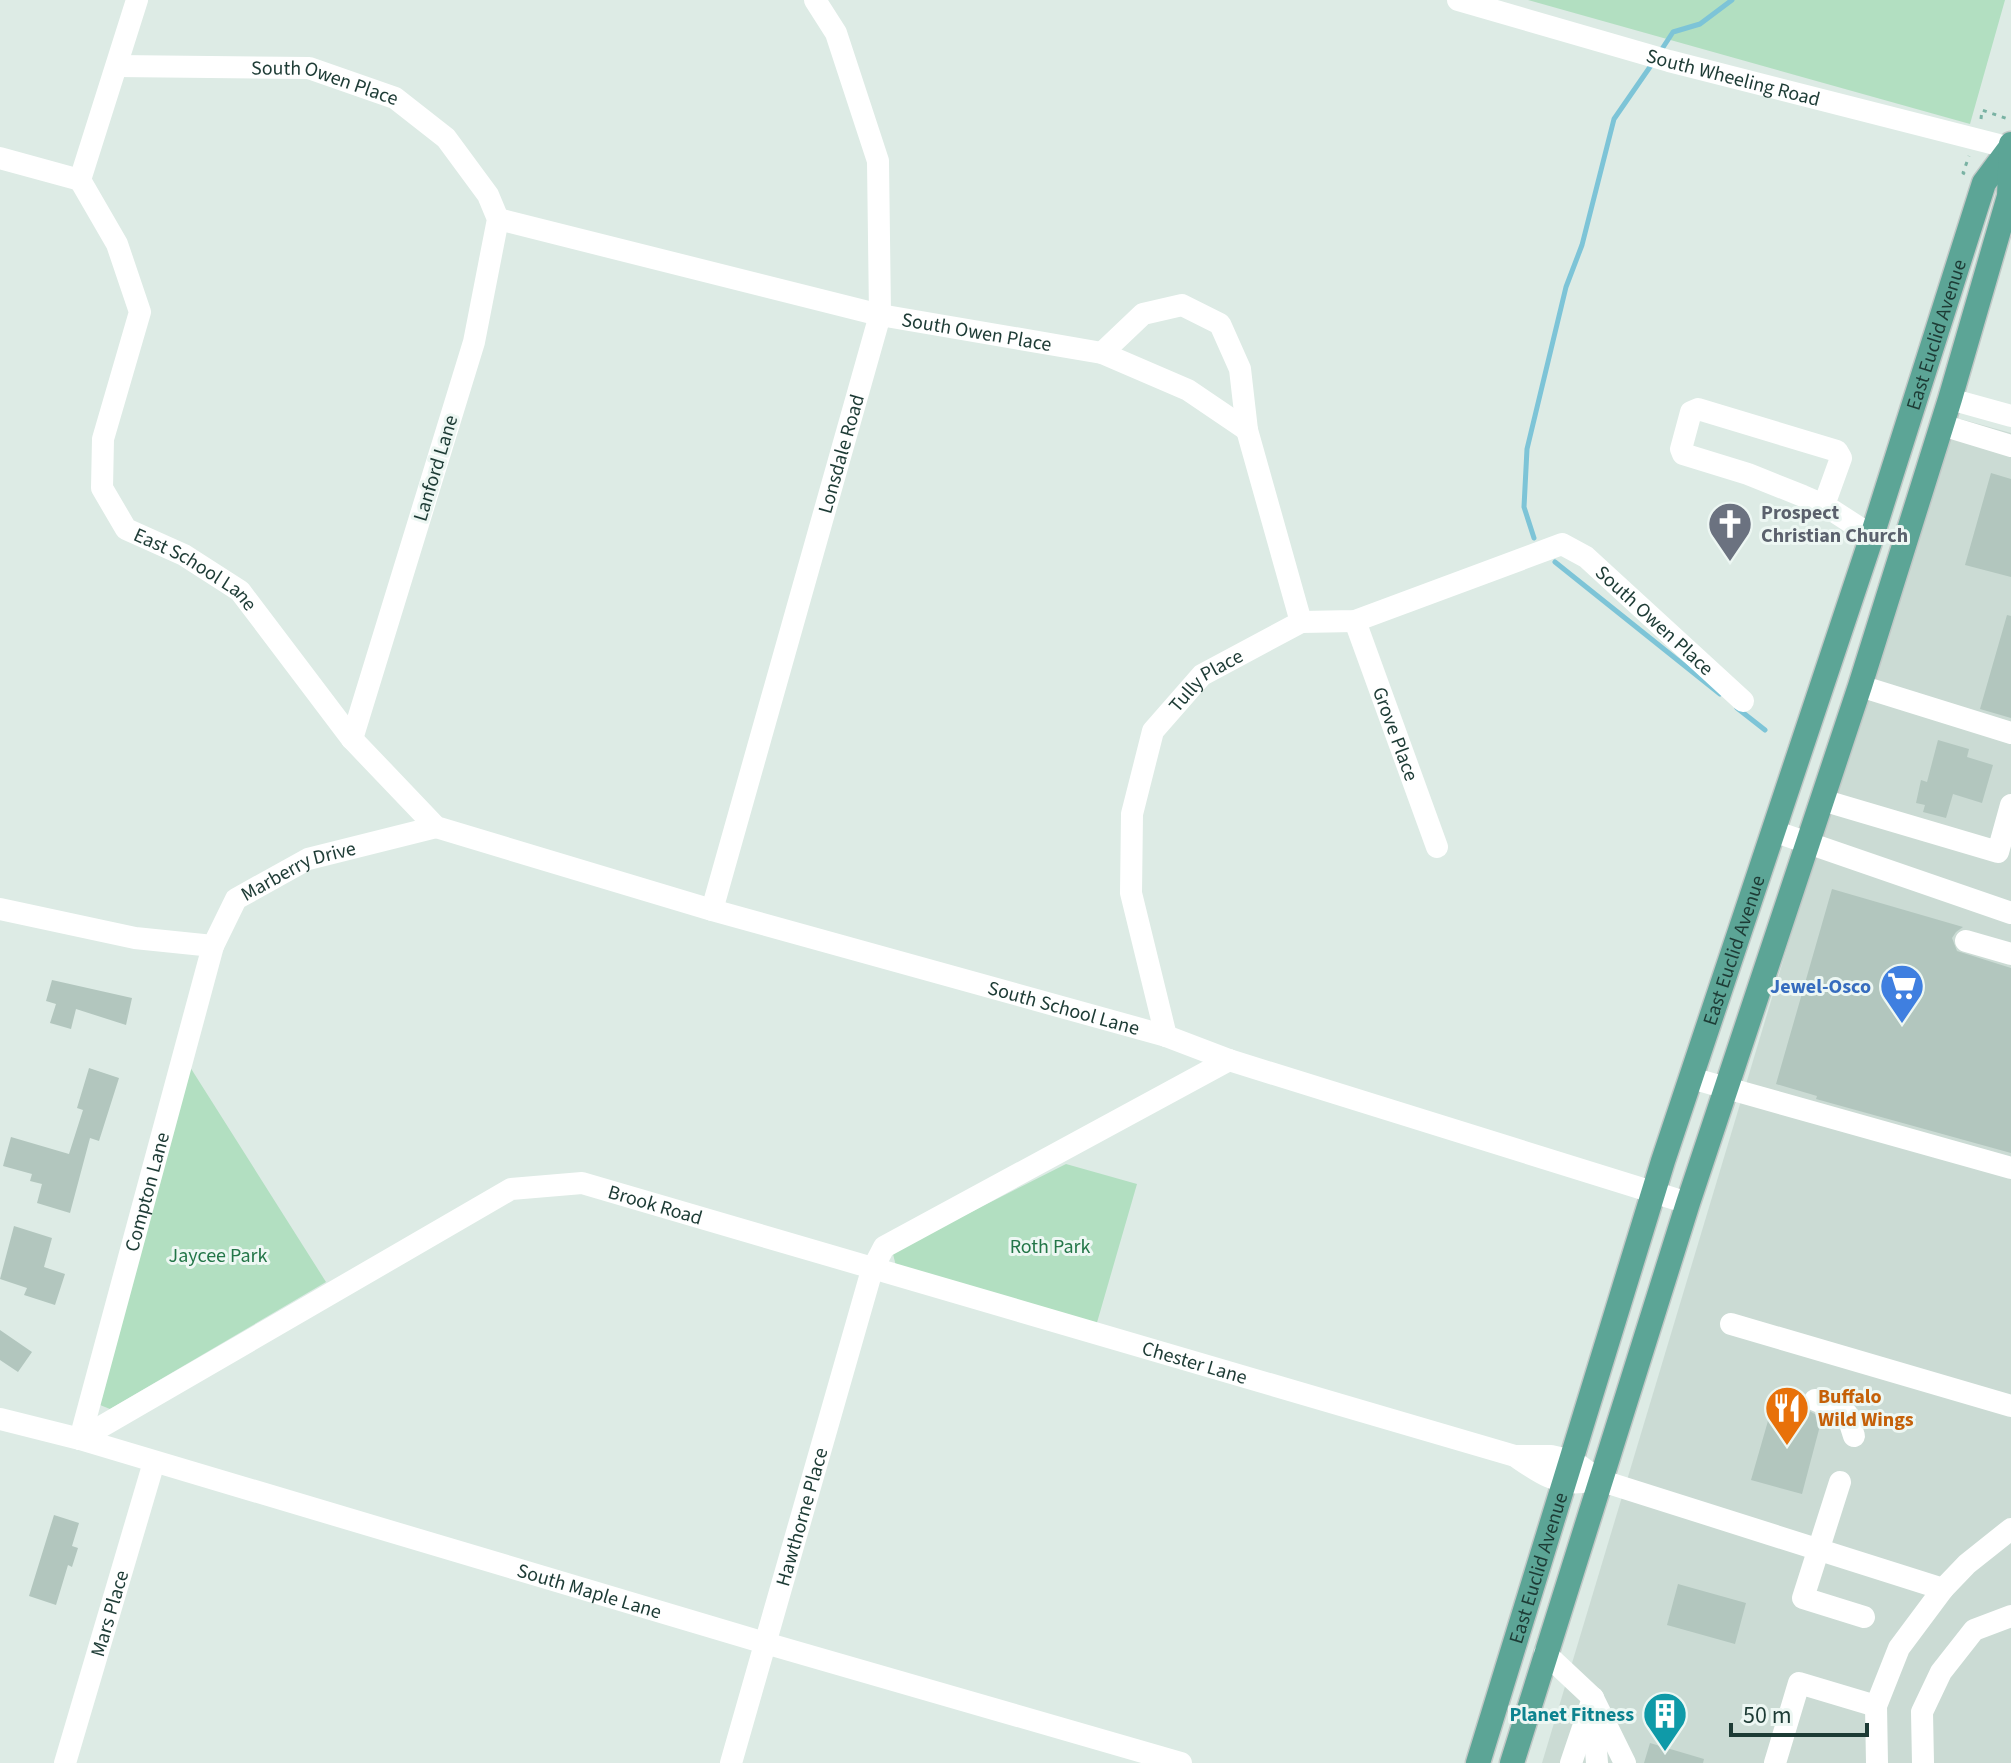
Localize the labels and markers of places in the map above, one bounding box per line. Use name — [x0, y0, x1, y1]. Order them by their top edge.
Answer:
place label: Prospect Christian Church — [1761, 499, 1908, 550]
church icon: Prospect Christian Church — [1706, 500, 1754, 563]
supermarket icon: Jewel-Osco — [1878, 962, 1926, 1025]
place label: Jewel-Osco — [1770, 973, 1871, 1001]
place label: Buffalo Wild Wings — [1818, 1383, 1914, 1434]
restaurant icon: Buffalo Wild Wings — [1763, 1384, 1811, 1447]
building icon: Planet Fitness — [1641, 1690, 1689, 1753]
place label: Planet Fitness — [1509, 1701, 1634, 1729]

